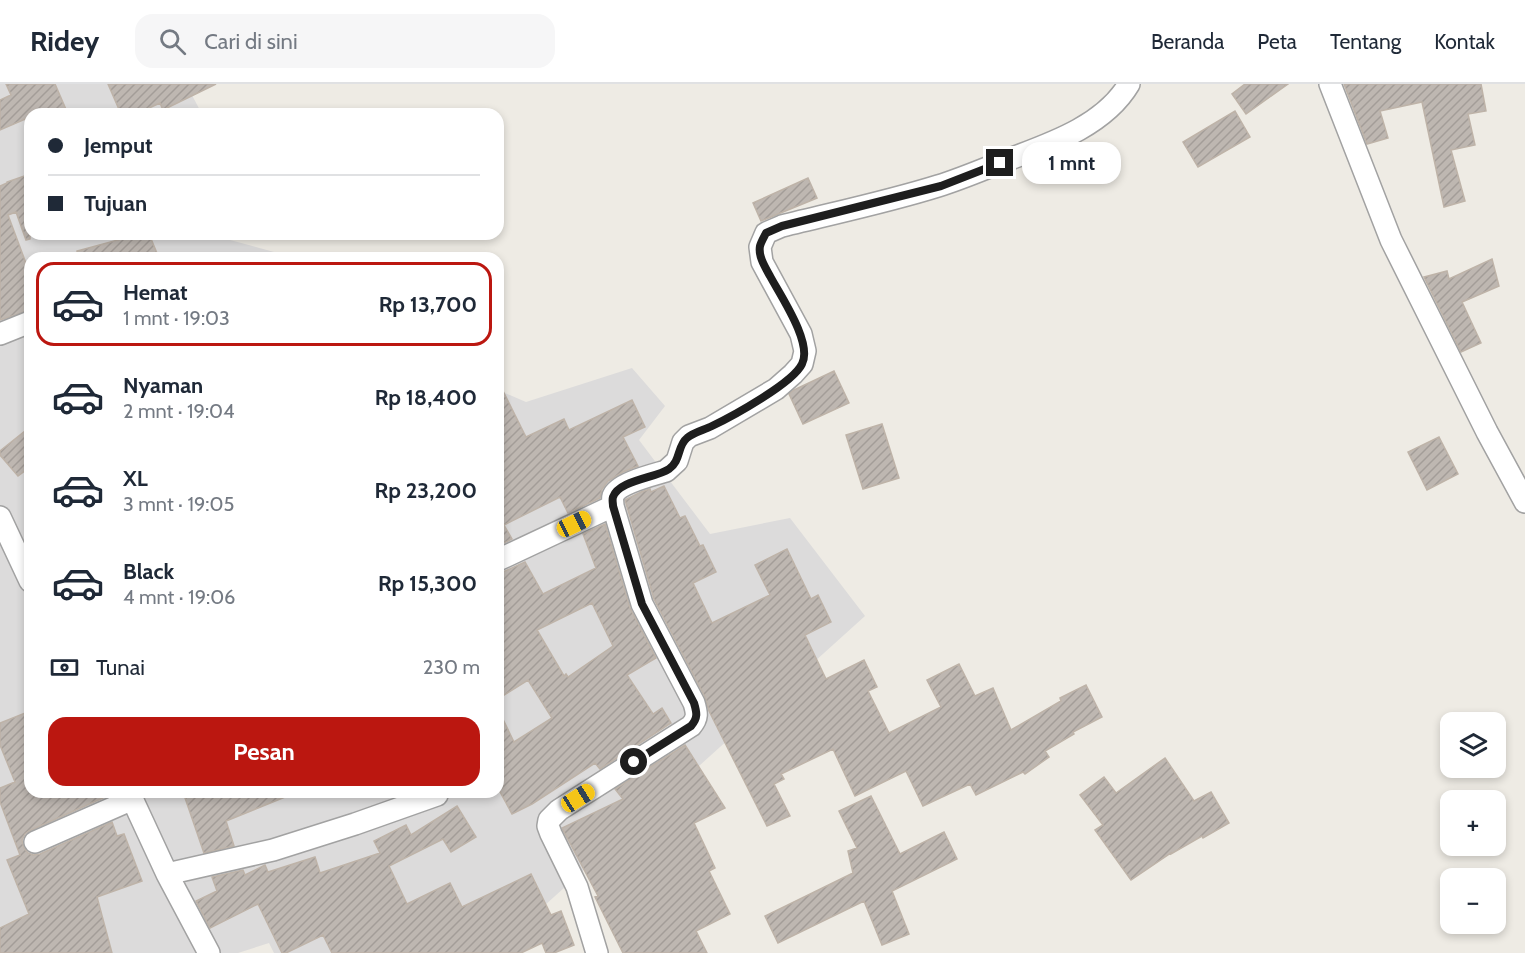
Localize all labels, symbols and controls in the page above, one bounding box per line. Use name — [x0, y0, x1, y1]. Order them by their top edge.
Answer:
search box — [135, 14, 555, 68]
text: Ridey — [30, 24, 99, 58]
icon: search — [156, 25, 189, 58]
text: Cari di sini — [204, 28, 298, 55]
text: Beranda — [1151, 29, 1224, 54]
text: Peta — [1257, 29, 1297, 54]
text: Tentang — [1330, 29, 1401, 54]
text: Kontak — [1434, 29, 1495, 54]
text: Jemput — [84, 132, 153, 159]
callout: 1 mnt — [1021, 142, 1120, 184]
route end — [986, 149, 1013, 176]
text: 1 mnt — [1048, 151, 1095, 175]
text: Tujuan — [84, 190, 147, 217]
icon: car — [51, 277, 105, 331]
text: Hemat — [123, 279, 188, 306]
text: Rp 13,700 — [379, 291, 477, 318]
text: 1 mnt · 19:03 — [123, 306, 230, 330]
icon: car — [51, 370, 105, 424]
text: Nyaman — [123, 372, 203, 399]
text: Rp 18,400 — [375, 384, 477, 411]
text: 2 mnt · 19:04 — [123, 399, 235, 423]
icon: car — [51, 463, 105, 517]
text: XL — [123, 465, 148, 492]
text: Rp 23,200 — [375, 477, 477, 504]
text: 3 mnt · 19:05 — [123, 492, 234, 516]
car — [554, 508, 594, 540]
icon: car — [51, 556, 105, 610]
text: Black — [123, 558, 174, 585]
text: Rp 15,300 — [378, 570, 477, 597]
text: 4 mnt · 19:06 — [123, 585, 235, 609]
icon: cash — [48, 651, 81, 684]
text: Tunai — [96, 654, 145, 681]
text: 230 m — [423, 655, 480, 679]
map controls — [1440, 712, 1506, 934]
button: layers — [1440, 712, 1506, 778]
button: Pesan — [48, 717, 480, 786]
route start — [620, 748, 647, 775]
car — [558, 781, 598, 815]
button: + — [1440, 790, 1506, 856]
button: − — [1440, 868, 1506, 934]

